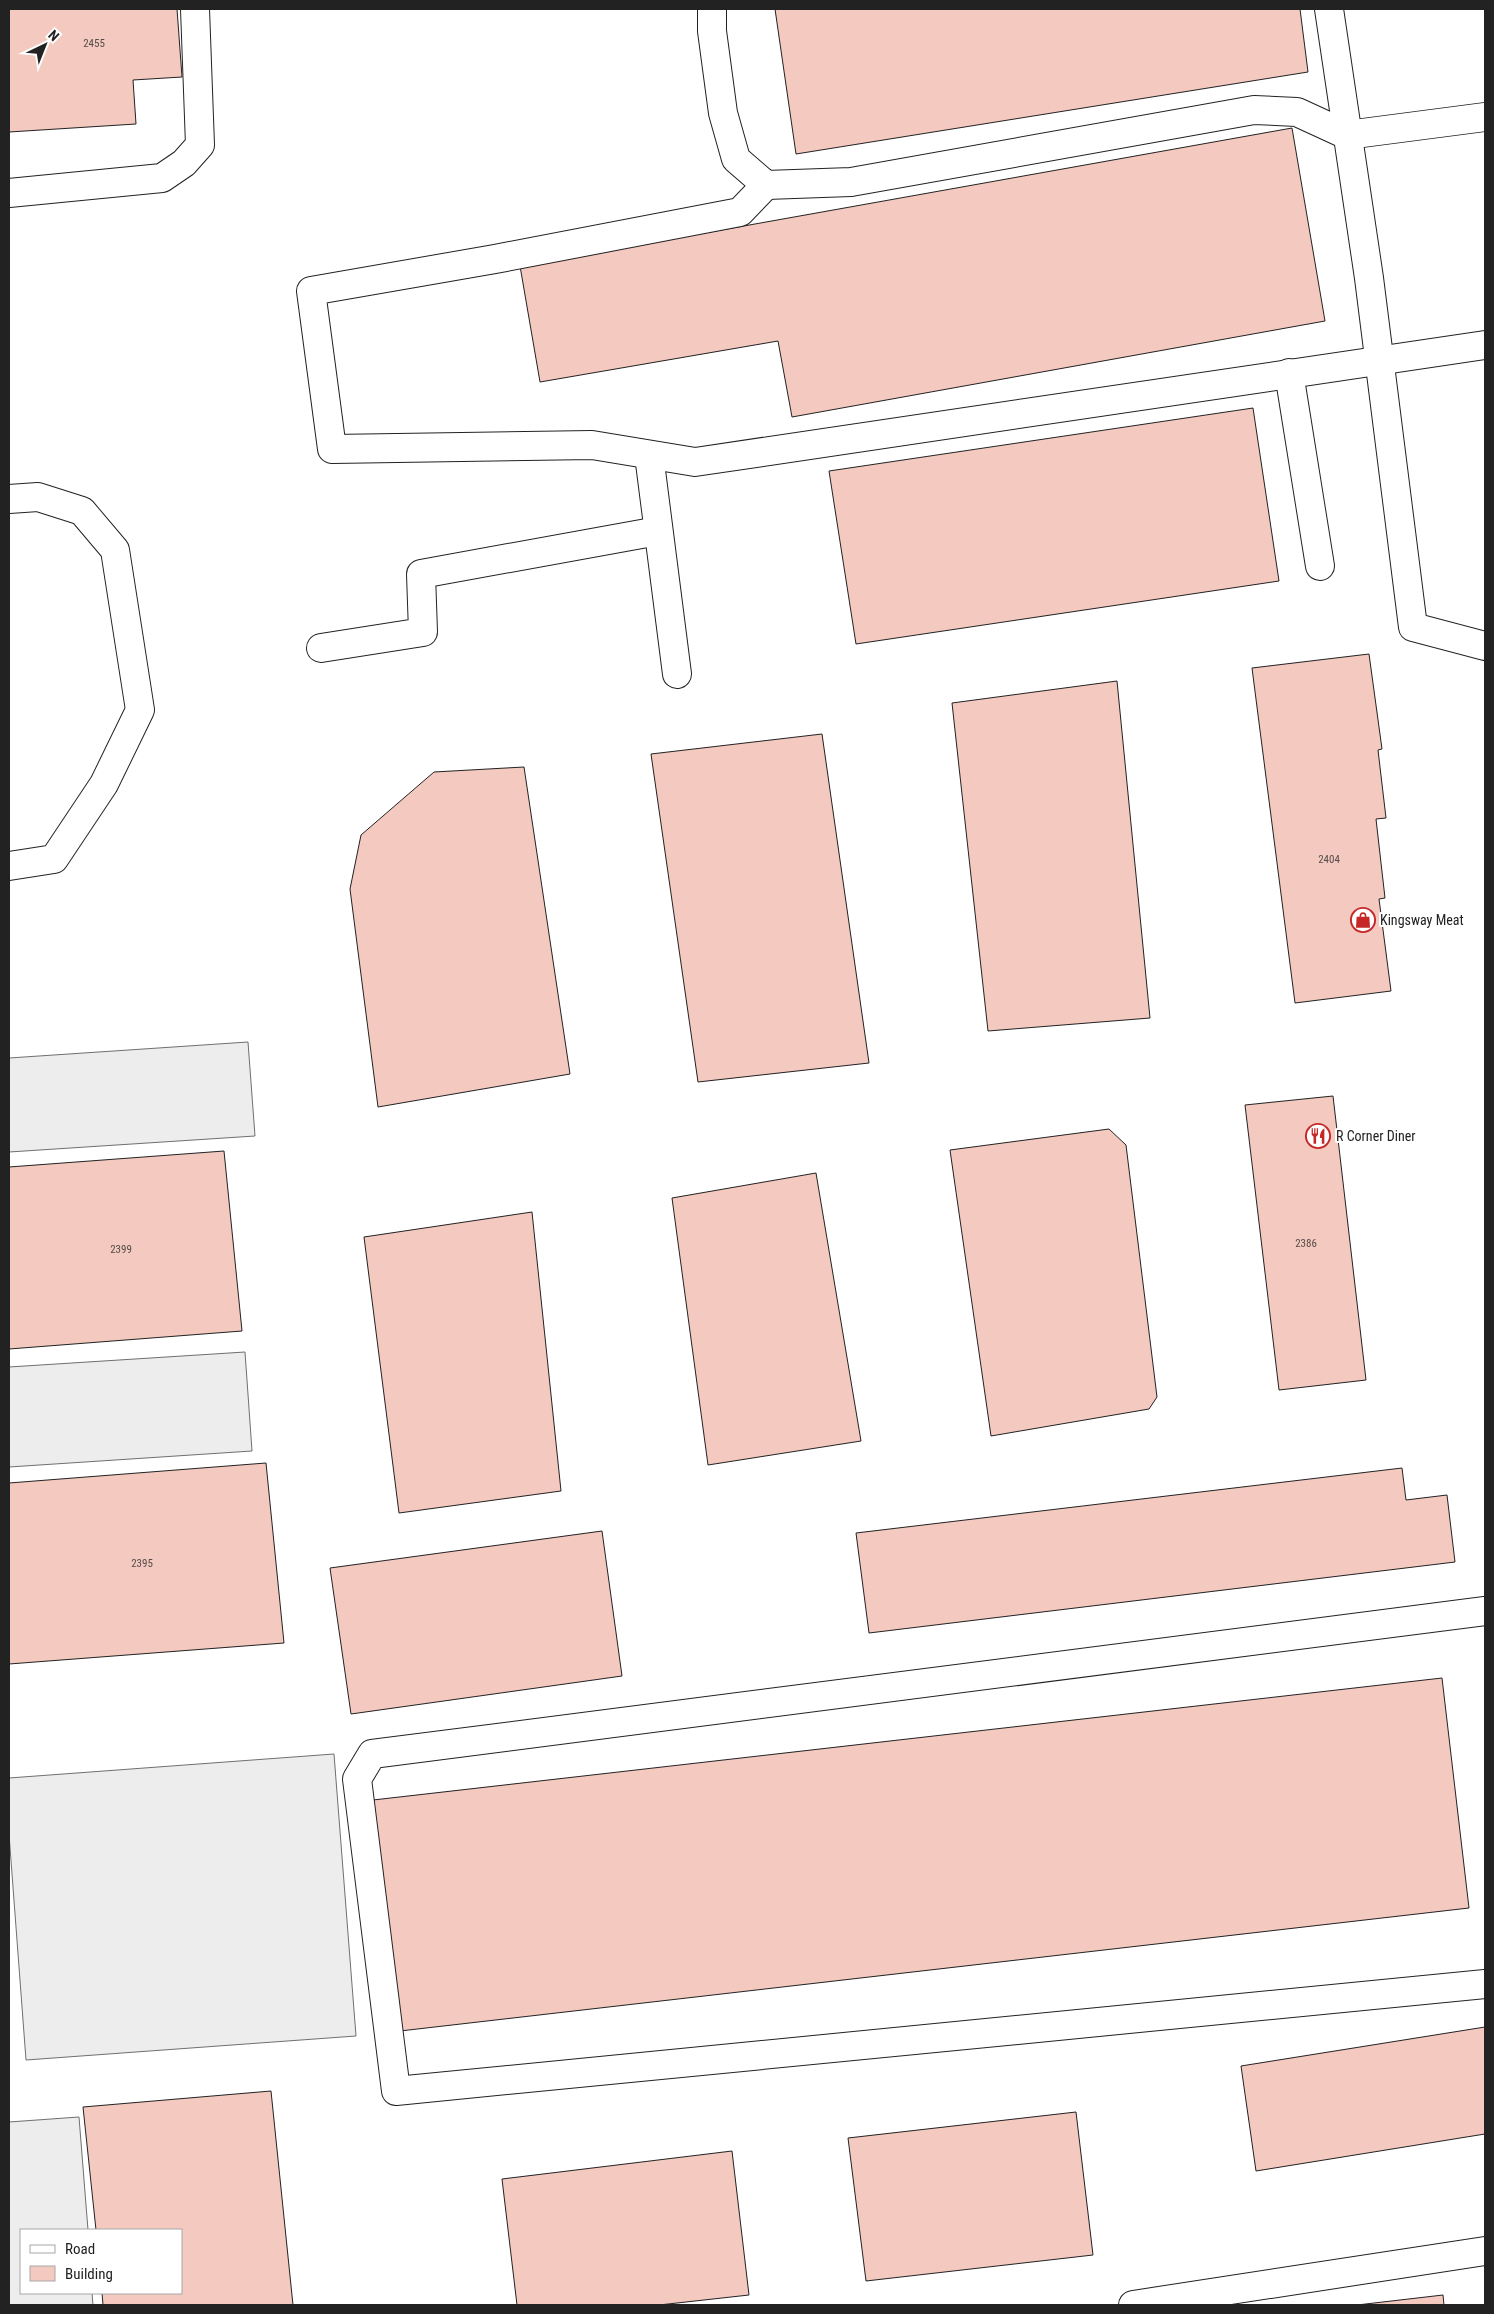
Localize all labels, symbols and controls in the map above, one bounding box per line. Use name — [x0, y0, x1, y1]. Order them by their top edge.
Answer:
north arrow — [20, 20, 70, 70]
text: N — [45, 27, 62, 44]
house number: 2455 — [83, 37, 105, 50]
house number: 2404 — [1318, 853, 1340, 866]
shop icon: Kingsway Meat — [1350, 907, 1376, 933]
place label: Kingsway Meat — [1380, 912, 1464, 928]
restaurant icon: R Corner Diner — [1305, 1123, 1331, 1149]
place label: R Corner Diner — [1336, 1128, 1416, 1144]
house number: 2386 — [1295, 1237, 1317, 1250]
house number: 2399 — [110, 1243, 132, 1256]
house number: 2395 — [131, 1557, 153, 1570]
legend — [20, 2229, 182, 2294]
text: Road — [65, 2240, 95, 2258]
text: Building — [65, 2265, 113, 2283]

